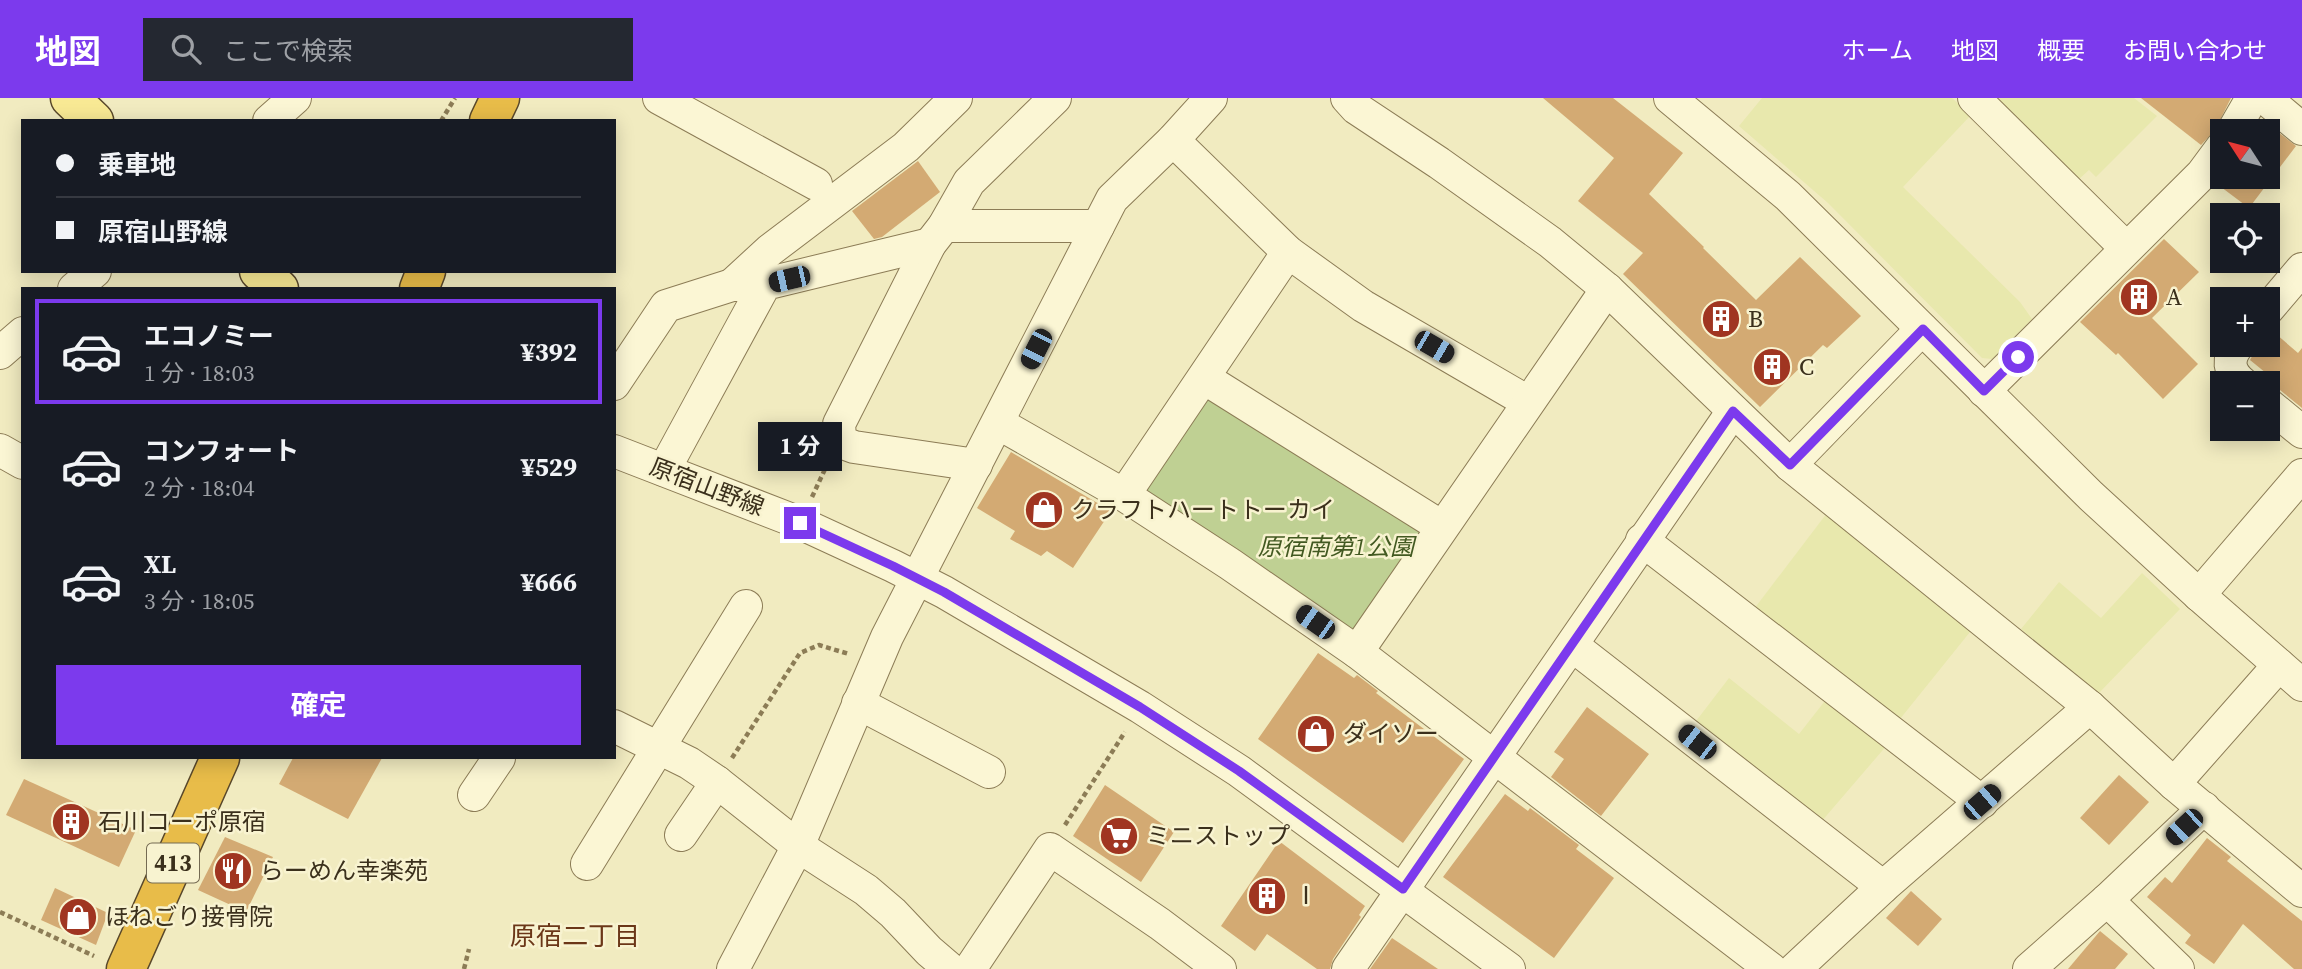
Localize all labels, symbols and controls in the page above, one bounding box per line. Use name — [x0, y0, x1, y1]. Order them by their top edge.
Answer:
search box — [143, 18, 633, 81]
text: 地図 — [35, 29, 101, 74]
icon: search — [167, 30, 205, 68]
text: ここで検索 — [223, 33, 353, 69]
text: ホーム — [1842, 34, 1913, 67]
text: 地図 — [1951, 34, 1999, 67]
text: 概要 — [2037, 34, 2085, 67]
text: お問い合わせ — [2123, 34, 2267, 67]
north arrow — [2210, 119, 2280, 189]
map controls — [2210, 119, 2280, 441]
text: 乗車地 — [98, 147, 176, 183]
button: locate — [2210, 203, 2280, 273]
text: 原宿山野線 — [98, 214, 228, 250]
car — [767, 264, 812, 294]
building icon: A — [2118, 276, 2160, 318]
place label: A — [2166, 280, 2182, 313]
button: + — [2210, 287, 2280, 357]
building icon: B — [1700, 298, 1742, 340]
place label: B — [1748, 302, 1763, 335]
text: エコノミー — [144, 318, 274, 354]
icon: car — [60, 320, 123, 383]
car — [1018, 326, 1055, 372]
car — [1411, 327, 1458, 367]
text: ¥392 — [521, 334, 577, 370]
route start — [2002, 341, 2034, 373]
building icon: C — [1751, 346, 1793, 388]
place label: C — [1799, 350, 1814, 383]
text: 1 分 · 18:03 — [144, 357, 254, 389]
button: − — [2210, 371, 2280, 441]
callout: 1 分 — [758, 422, 842, 470]
text: 1 分 — [780, 430, 820, 462]
text: コンフォート — [144, 433, 299, 469]
icon: car — [60, 435, 123, 498]
text: ¥529 — [521, 449, 577, 485]
street label: 原宿山野線 — [645, 450, 769, 523]
text: 2 分 · 18:04 — [144, 472, 254, 504]
shop icon: クラフトハートトーカイ — [1023, 489, 1065, 531]
place label: クラフトハートトーカイ — [1071, 493, 1335, 526]
route end — [784, 507, 816, 539]
park label: 原宿南第1公園 — [1258, 530, 1417, 563]
text: XL — [144, 546, 176, 582]
icon: car — [60, 550, 123, 613]
text: ¥666 — [521, 564, 577, 600]
text: 3 分 · 18:05 — [144, 585, 254, 617]
car — [1292, 601, 1339, 643]
button: 確定 — [56, 665, 581, 745]
shop icon: ダイソー — [1295, 713, 1337, 755]
place label: ダイソー — [1343, 717, 1439, 750]
car — [1674, 721, 1721, 763]
car — [1960, 780, 2005, 824]
building icon: 石川コーポ原宿 — [50, 801, 92, 843]
place label: 石川コーポ原宿 — [98, 805, 266, 838]
car — [2162, 805, 2207, 849]
supermarket icon: ミニストップ — [1098, 815, 1140, 857]
place label: ミニストップ — [1146, 819, 1290, 852]
road number: 413 — [147, 844, 199, 883]
restaurant icon: らーめん幸楽苑 — [212, 850, 254, 892]
place label: らーめん幸楽苑 — [260, 854, 428, 887]
building icon: Ⅰ — [1246, 875, 1288, 917]
place label: Ⅰ — [1294, 879, 1318, 912]
shop icon: ほねごり接骨院 — [57, 896, 99, 938]
place label: ほねごり接骨院 — [105, 900, 273, 933]
district label: 原宿二丁目 — [510, 918, 640, 954]

